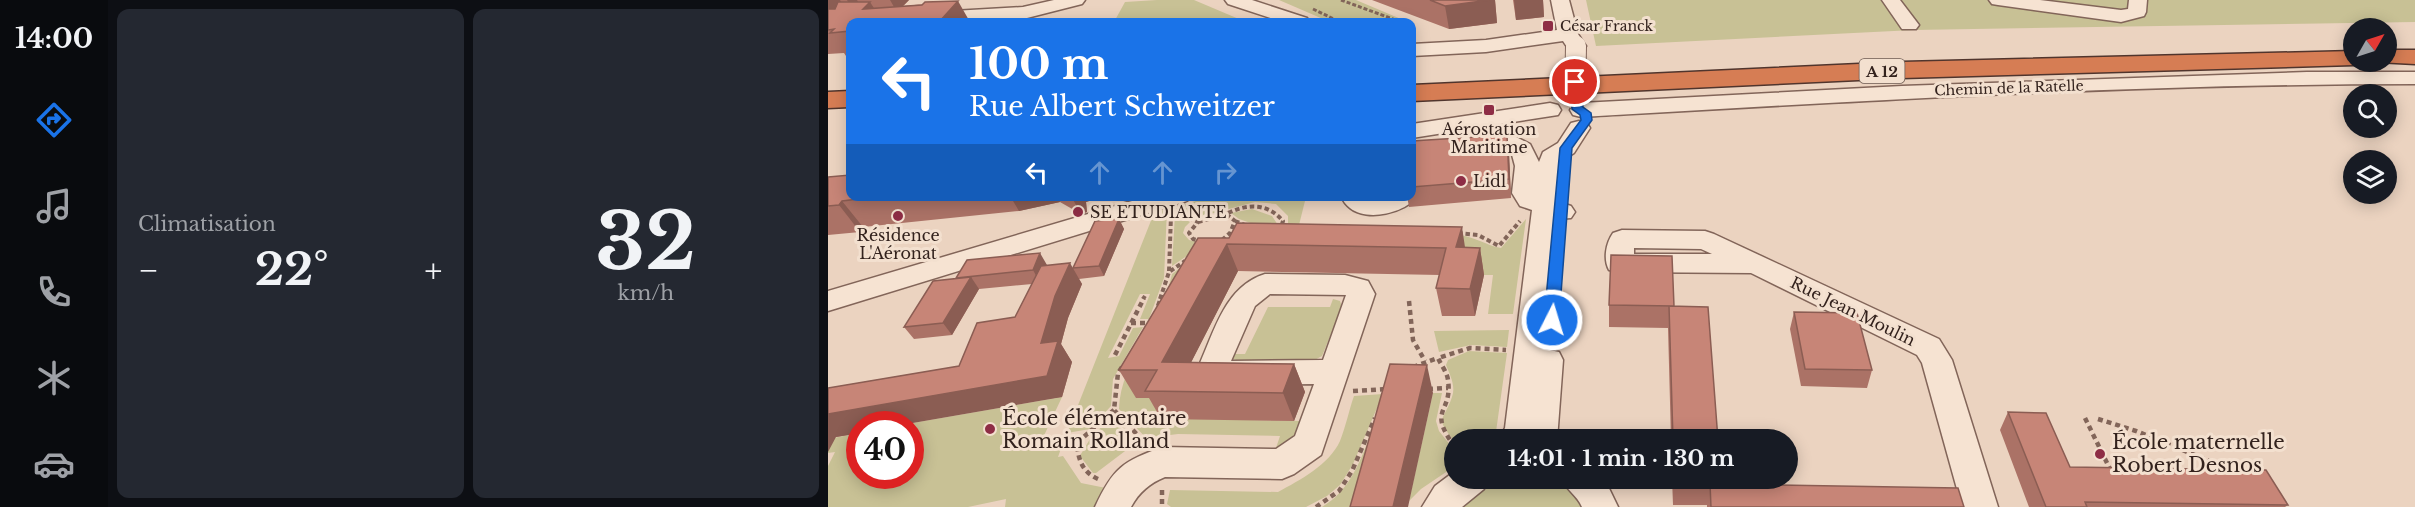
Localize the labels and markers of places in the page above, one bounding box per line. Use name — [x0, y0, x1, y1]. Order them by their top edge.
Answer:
place label: César Franck — [1560, 17, 1654, 35]
marker: César Franck — [1541, 19, 1555, 33]
pin — [1549, 56, 1600, 107]
marker: Aérostation Maritime — [1482, 103, 1496, 117]
place label: Aérostation Maritime — [1441, 119, 1536, 157]
place label: Lidl — [1473, 171, 1506, 191]
marker: Lidl — [1454, 174, 1468, 188]
place label: SE ETUDIANTE — [1090, 202, 1227, 222]
marker: SE ETUDIANTE — [1071, 205, 1085, 219]
marker: Résidence L'Aéronat — [891, 209, 905, 223]
place label: Résidence L'Aéronat — [856, 225, 940, 263]
place label: École élémentaire Romain Rolland — [1002, 405, 1186, 453]
marker: École élémentaire Romain Rolland — [983, 422, 997, 436]
place label: École maternelle Robert Desnos — [2112, 429, 2285, 477]
marker: École maternelle Robert Desnos — [2093, 447, 2107, 461]

